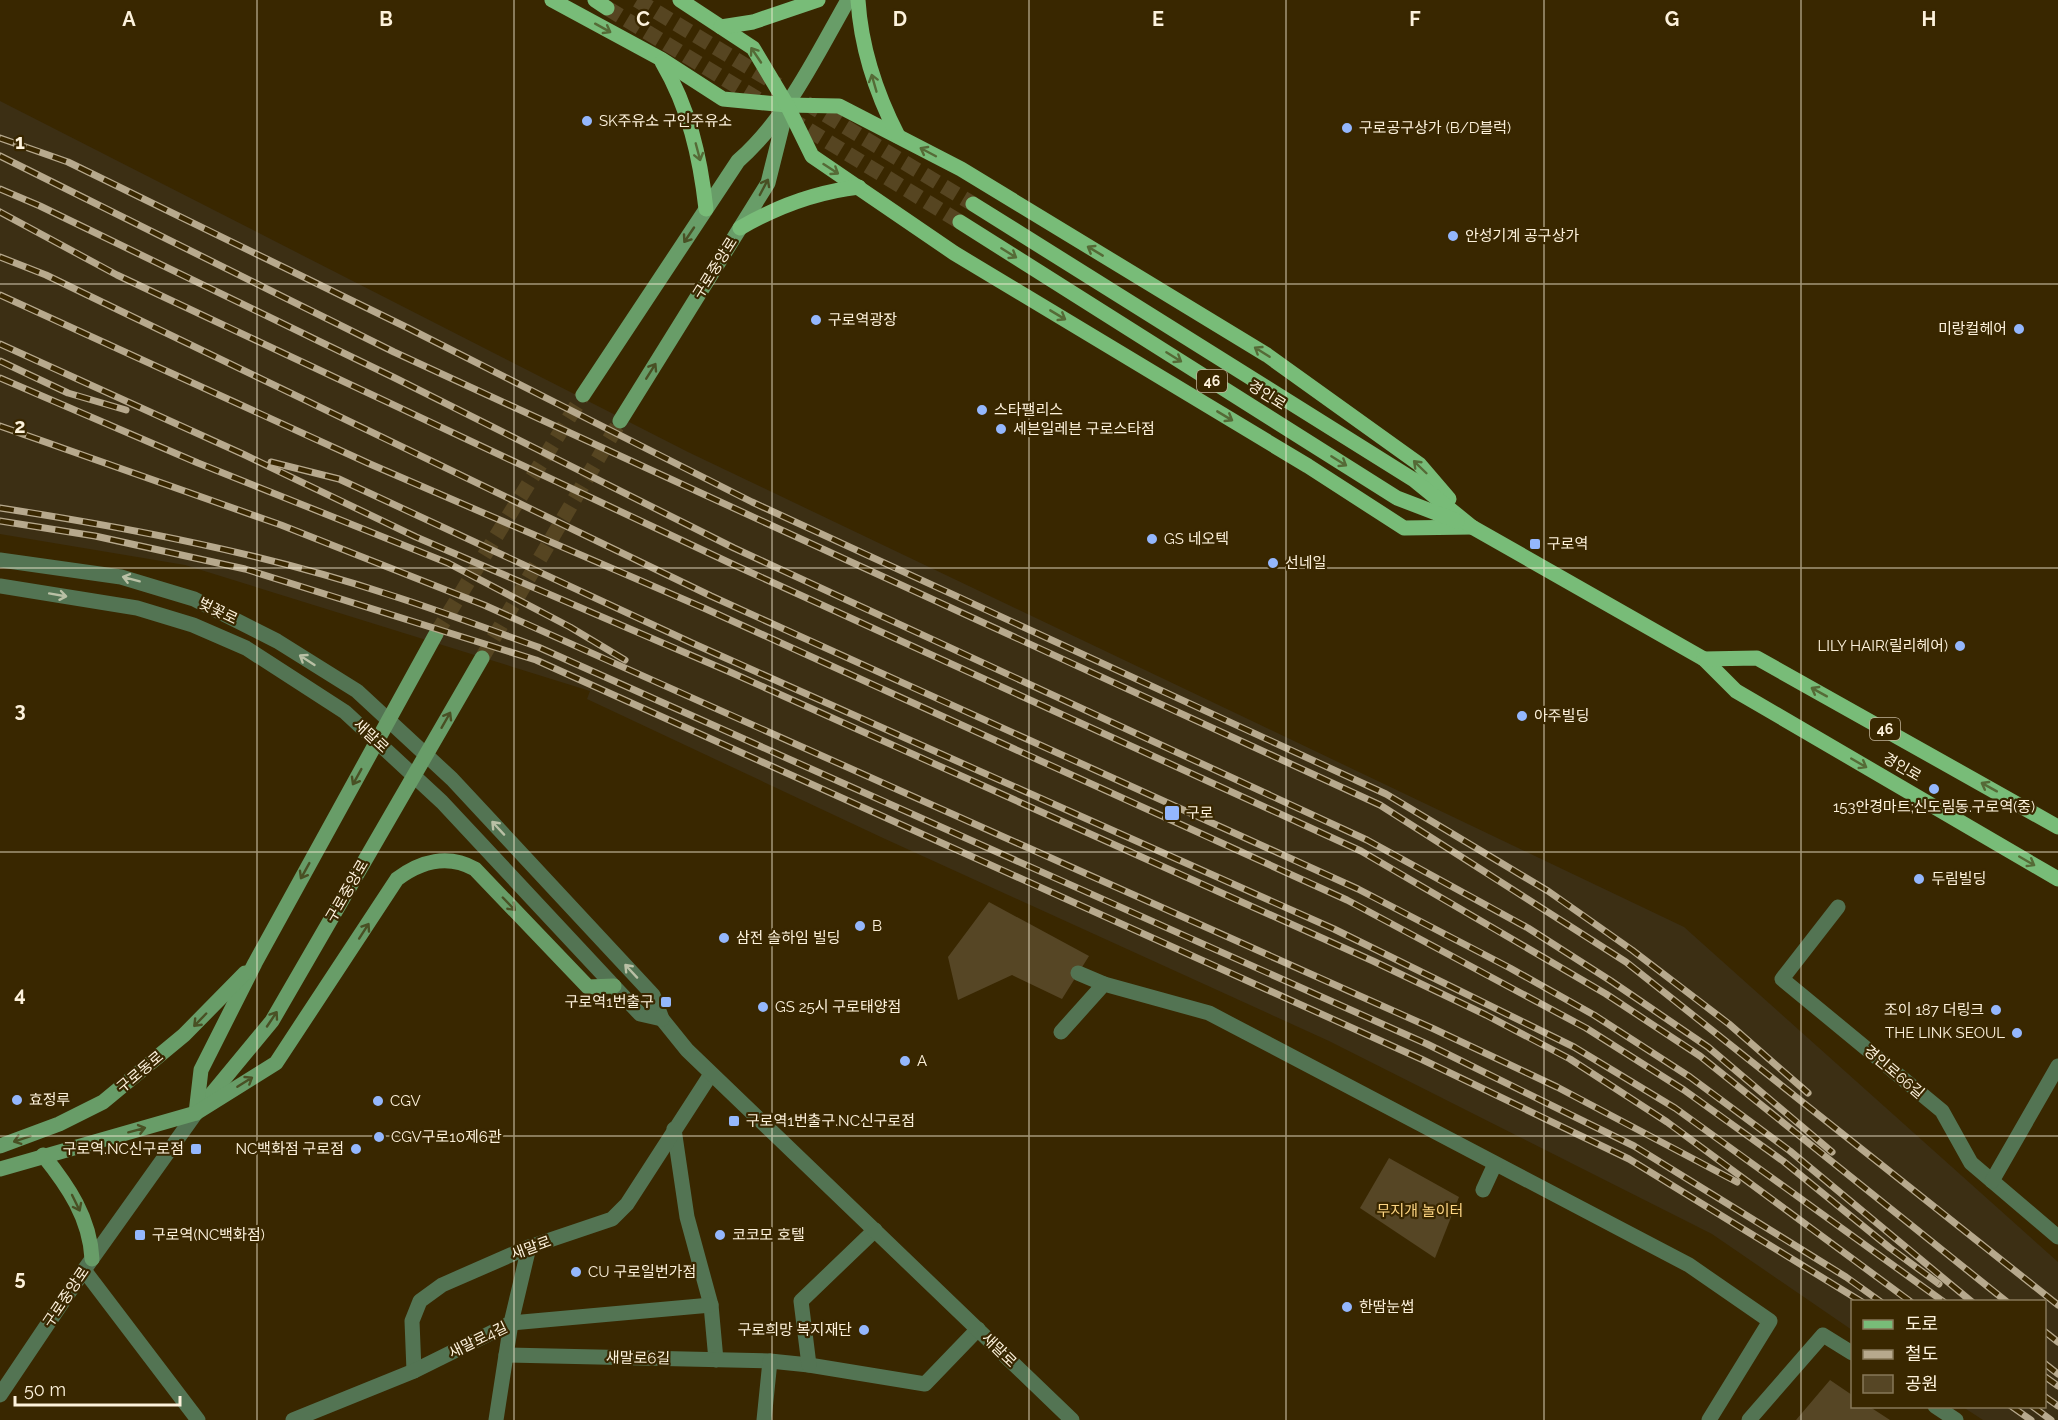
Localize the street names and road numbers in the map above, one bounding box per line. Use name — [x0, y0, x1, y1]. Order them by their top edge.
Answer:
street label: 구로중앙로 — [689, 234, 741, 302]
road number: 46 — [1197, 370, 1227, 392]
street label: 경인로 — [1245, 376, 1289, 414]
street label: 벚꽃로 — [195, 594, 241, 628]
street label: 새말로 — [350, 715, 392, 757]
road number: 46 — [1870, 718, 1900, 740]
street label: 경인로 — [1880, 749, 1924, 785]
street label: 구로중앙로 — [322, 857, 372, 925]
street label: 경인로66길 — [1860, 1042, 1928, 1102]
street label: 구로동로 — [113, 1047, 167, 1097]
street label: 새말로 — [508, 1232, 554, 1264]
street label: 구로중앙로 — [39, 1263, 93, 1331]
street label: 새말로4길 — [446, 1318, 510, 1362]
street label: 새말로 — [978, 1329, 1020, 1371]
street label: 새말로6길 — [606, 1348, 670, 1368]

